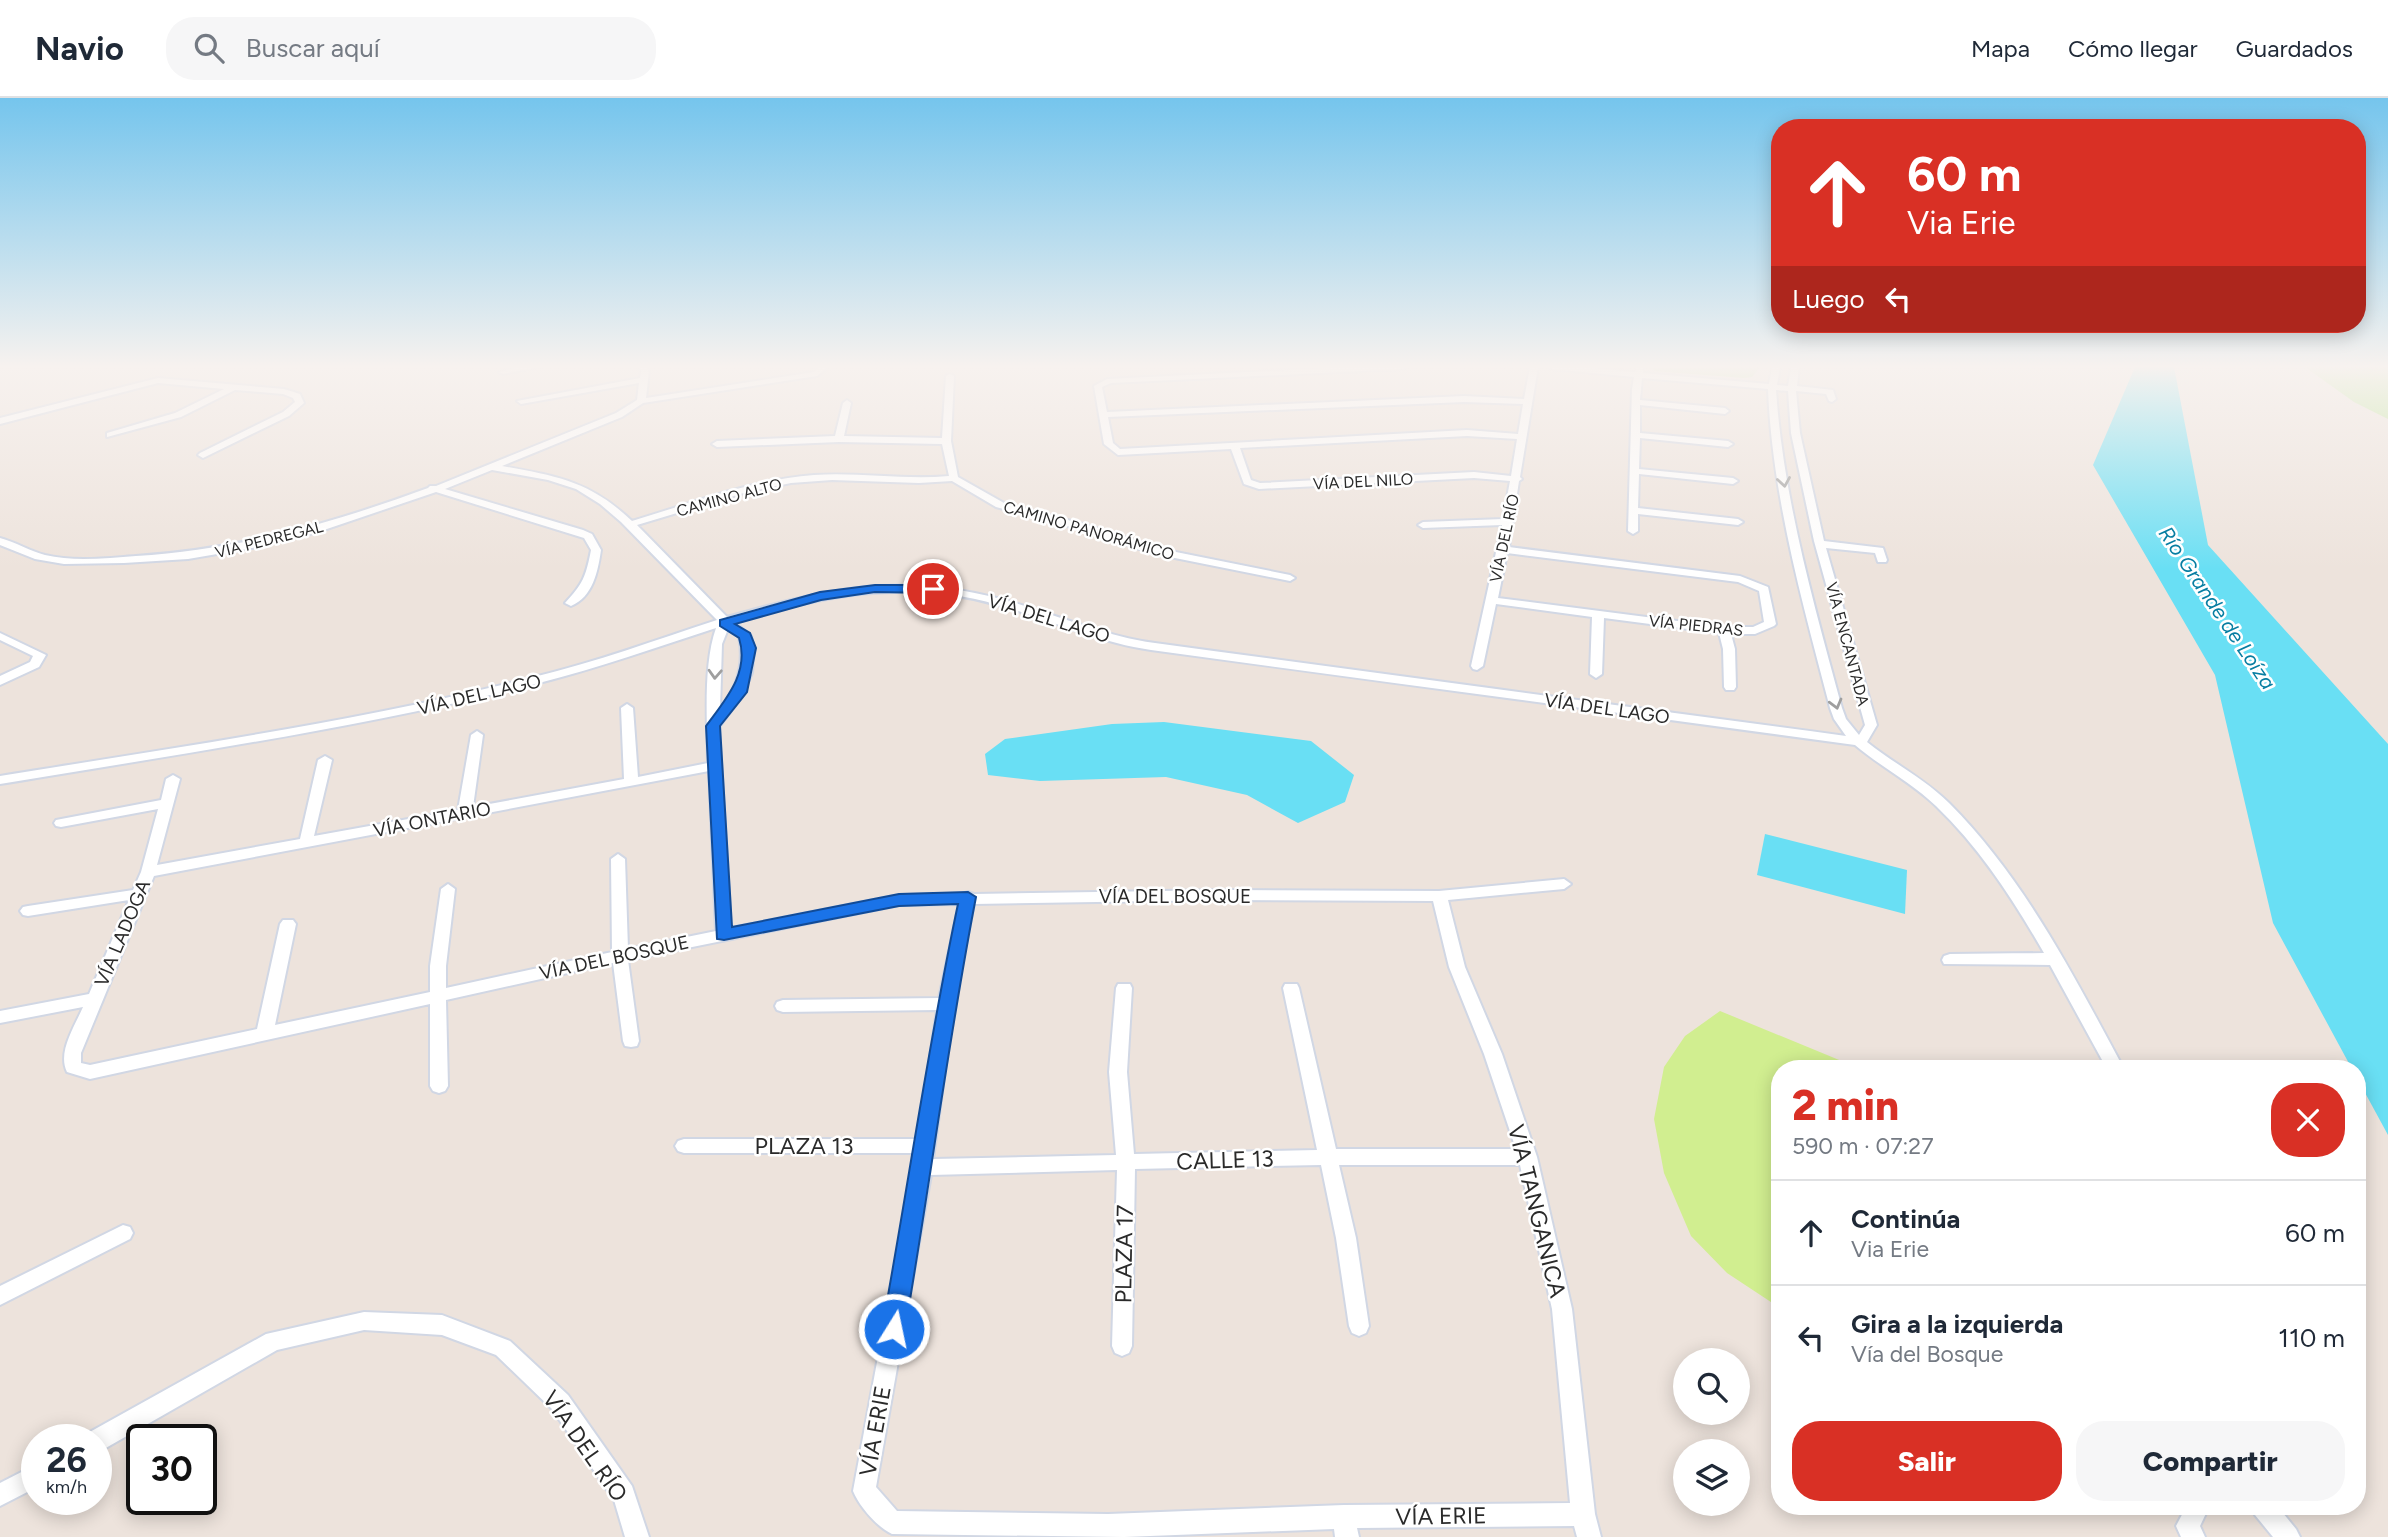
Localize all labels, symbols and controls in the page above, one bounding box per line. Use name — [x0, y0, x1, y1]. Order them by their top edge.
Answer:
search box — [166, 17, 656, 80]
text: Navio — [35, 29, 124, 68]
icon: search — [190, 29, 228, 67]
text: Buscar aquí — [246, 32, 380, 64]
text: Mapa — [1971, 34, 2030, 63]
text: Cómo llegar — [2068, 34, 2198, 63]
text: Guardados — [2236, 34, 2353, 63]
text: 60 m — [1907, 144, 2022, 203]
icon: ahead — [1792, 147, 1883, 238]
text: Via Erie — [1907, 204, 2015, 242]
icon: left — [1879, 280, 1917, 318]
text: Luego — [1792, 283, 1865, 315]
street label: VÍA DEL NILO — [1313, 469, 1414, 494]
street label: CAMINO ALTO — [674, 474, 784, 521]
one-way arrow — [1776, 477, 1791, 488]
street label: VÍA DEL RÍO — [1486, 492, 1523, 584]
street label: CAMINO PANORÁMICO — [1001, 497, 1176, 564]
street label: VÍA PEDREGAL — [213, 517, 326, 562]
water label: Río Grande de Loíza — [2154, 521, 2281, 694]
pin — [903, 559, 963, 619]
icon: arrive — [914, 570, 952, 608]
street label: VÍA ENCANTADA — [1822, 580, 1873, 708]
street label: VÍA DEL LAGO — [985, 589, 1113, 648]
street label: VÍA PIEDRAS — [1648, 611, 1744, 640]
one-way arrow — [707, 668, 722, 679]
street label: VÍA DEL LAGO — [415, 669, 543, 720]
street label: VÍA DEL LAGO — [1543, 688, 1671, 729]
one-way arrow — [1828, 698, 1842, 710]
street label: VÍA ONTARIO — [371, 797, 493, 842]
street label: VÍA LADOGA — [90, 876, 155, 990]
street label: VÍA DEL BOSQUE — [1099, 885, 1251, 908]
street label: VÍA DEL BOSQUE — [537, 930, 691, 985]
text: 2 min — [1792, 1080, 1899, 1131]
button: close — [2271, 1083, 2345, 1157]
street label: VÍA TANGANICA — [1502, 1122, 1572, 1301]
street label: PLAZA 13 — [755, 1132, 853, 1160]
text: 590 m · 07:27 — [1792, 1132, 1934, 1160]
street label: CALLE 13 — [1176, 1144, 1274, 1176]
text: Continúa — [1851, 1203, 1960, 1235]
street label: PLAZA 17 — [1109, 1204, 1139, 1304]
icon: ahead — [1792, 1214, 1830, 1252]
text: 60 m — [2285, 1217, 2345, 1249]
text: Via Erie — [1851, 1235, 1929, 1263]
position arrow — [857, 1292, 931, 1366]
text: Gira a la izquierda — [1851, 1308, 2063, 1340]
icon: left — [1792, 1319, 1830, 1357]
text: 110 m — [2278, 1322, 2345, 1354]
text: Vía del Bosque — [1851, 1340, 2003, 1368]
map controls — [1673, 1348, 1750, 1516]
button: search — [1673, 1348, 1750, 1425]
street label: VÍA ERIE — [853, 1384, 897, 1478]
street label: VÍA DEL RÍO — [537, 1385, 633, 1507]
button: Salir — [1792, 1421, 2062, 1501]
button: Compartir — [2076, 1421, 2345, 1501]
speed limit sign: 30 — [126, 1424, 217, 1515]
text: 26 — [46, 1439, 87, 1481]
button: layers — [1673, 1439, 1750, 1516]
text: km/h — [46, 1476, 87, 1498]
street label: VÍA ERIE — [1395, 1501, 1487, 1531]

